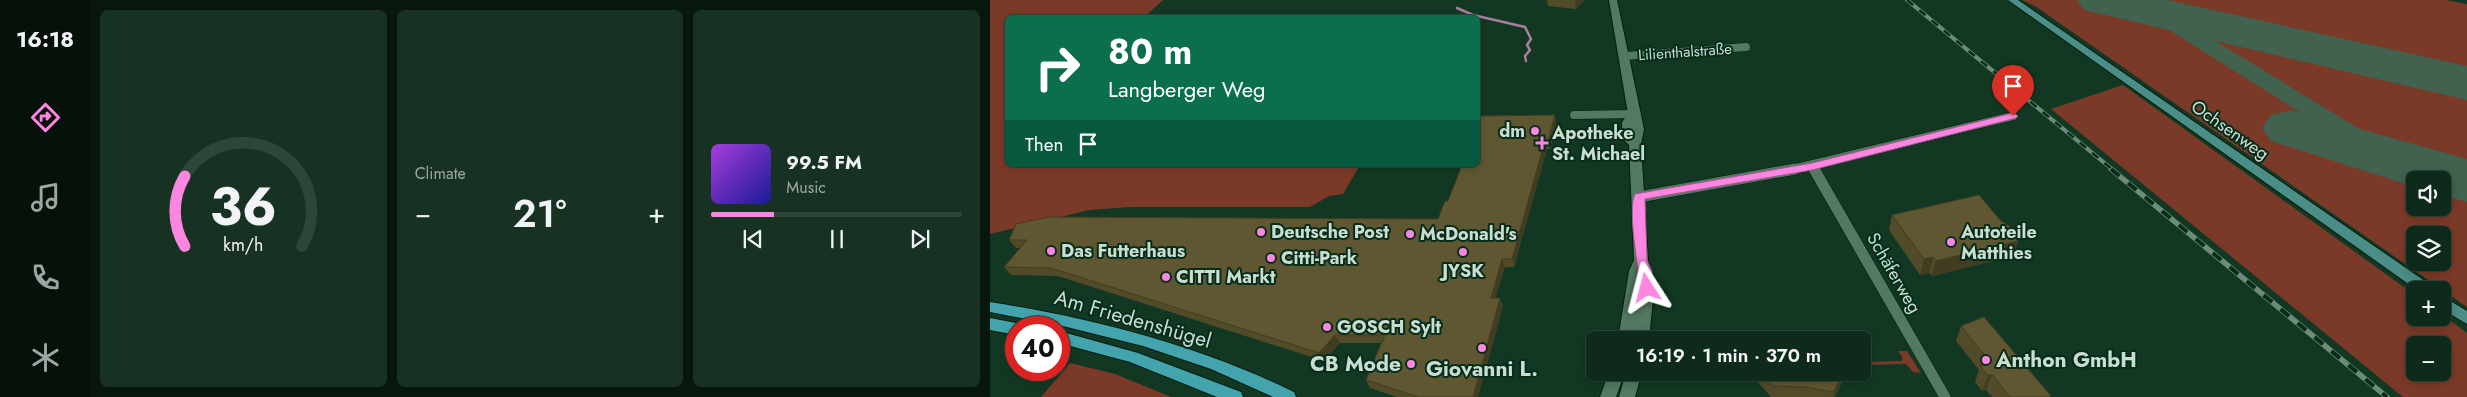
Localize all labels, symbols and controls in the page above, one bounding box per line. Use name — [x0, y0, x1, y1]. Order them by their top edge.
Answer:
text: 16:18 — [16, 23, 74, 55]
text: 80 m — [1108, 27, 1192, 77]
icon: right — [1025, 35, 1090, 100]
street label: Lilienthalstraße — [1637, 38, 1733, 66]
pin — [1992, 65, 2034, 116]
icon: arrive — [1999, 72, 2027, 100]
text: Langberger Weg — [1108, 73, 1266, 105]
street label: Ochsenweg — [2186, 94, 2274, 166]
icon: directions — [28, 100, 63, 135]
place label: dm — [1499, 118, 1525, 144]
place label: Apotheke St. Michael — [1551, 120, 1645, 167]
marker: dm — [1529, 125, 1541, 137]
icon: arrive — [1074, 130, 1102, 158]
text: Then — [1025, 131, 1064, 158]
marker: Apotheke St. Michael — [1536, 137, 1548, 149]
text: 99.5 FM — [786, 149, 862, 176]
text: Climate — [415, 162, 466, 185]
text: 36 — [210, 169, 277, 245]
map controls — [2406, 171, 2451, 381]
button: sound — [2406, 171, 2451, 216]
text: Music — [786, 176, 826, 199]
icon: music — [28, 180, 63, 215]
text: 21° — [513, 186, 566, 241]
text: − — [415, 193, 431, 234]
text: + — [648, 193, 665, 234]
place label: Deutsche Post — [1271, 219, 1389, 245]
place label: Autoteile Matthies — [1960, 219, 2037, 266]
place label: McDonald's — [1420, 221, 1517, 247]
icon: previous — [739, 225, 767, 253]
icon: pause — [823, 225, 851, 253]
icon: next — [906, 225, 934, 253]
marker: Deutsche Post — [1255, 226, 1267, 238]
button: layers — [2406, 226, 2451, 271]
marker: McDonald's — [1404, 228, 1416, 240]
street label: Schäferweg — [1860, 228, 1928, 318]
text: km/h — [223, 232, 264, 258]
marker: Autoteile Matthies — [1945, 236, 1957, 248]
place label: Das Futterhaus — [1061, 238, 1185, 264]
marker: Das Futterhaus — [1045, 245, 1057, 257]
place label: Citti-Park — [1281, 245, 1358, 271]
marker: JYSK — [1457, 246, 1469, 258]
marker: Citti-Park — [1265, 252, 1277, 264]
place label: JYSK — [1439, 258, 1484, 284]
icon: phone — [28, 260, 63, 295]
position arrow — [1620, 261, 1672, 313]
place label: CITTI Markt — [1176, 264, 1276, 290]
marker: CITTI Markt — [1160, 271, 1172, 283]
button: + — [2406, 281, 2451, 326]
street label: Am Friedenshügel — [1051, 282, 1215, 356]
place label: GOSCH Sylt — [1337, 314, 1441, 340]
speed limit sign: 40 — [1005, 316, 1070, 381]
marker: GOSCH Sylt — [1321, 321, 1333, 333]
button: − — [2406, 336, 2451, 381]
icon: climate — [28, 340, 63, 375]
marker: Giovanni L. — [1476, 342, 1488, 354]
text: 16:19 · 1 min · 370 m — [1636, 342, 1821, 369]
place label: Anthon GmbH — [1995, 345, 2137, 375]
place label: CB Mode — [1310, 349, 1401, 379]
place label: Giovanni L. — [1426, 354, 1538, 384]
marker: Anthon GmbH — [1980, 354, 1992, 366]
marker: CB Mode — [1405, 358, 1417, 370]

